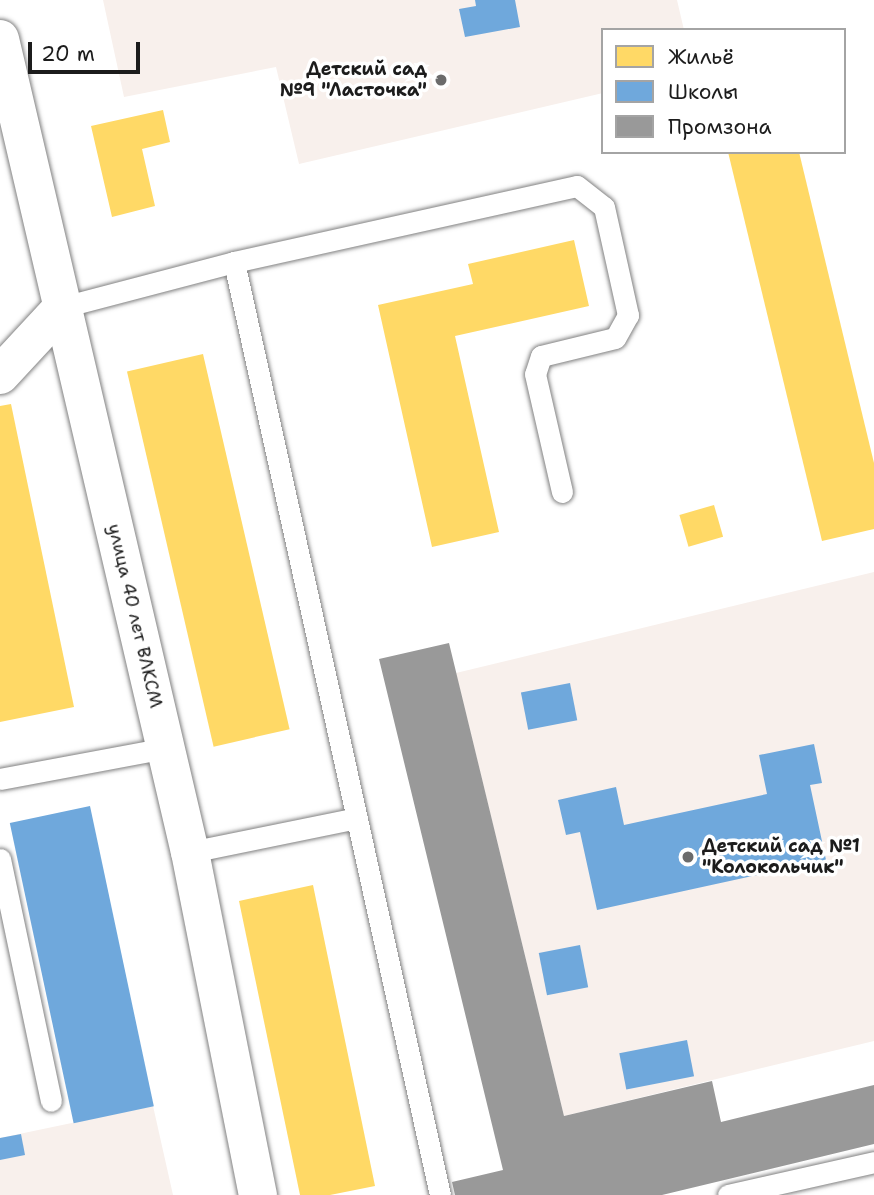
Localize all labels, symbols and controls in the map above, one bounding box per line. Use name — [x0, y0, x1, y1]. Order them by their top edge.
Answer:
scale bar — [32, 28, 144, 72]
legend — [601, 28, 846, 154]
text: 20 m — [41, 40, 95, 68]
text: Жильё — [668, 43, 734, 71]
place label: Детский сад №9 "Ласточка" — [280, 59, 427, 102]
marker: Детский сад №9 "Ласточка" — [433, 72, 449, 88]
text: Школы — [668, 78, 738, 106]
text: Промзона — [668, 113, 771, 141]
street label: улица 40 лет ВЛКСМ — [103, 522, 167, 710]
place label: Детский сад №1 "Колокольчик" — [702, 836, 860, 878]
marker: Детский сад №1 "Колокольчик" — [680, 849, 696, 865]

